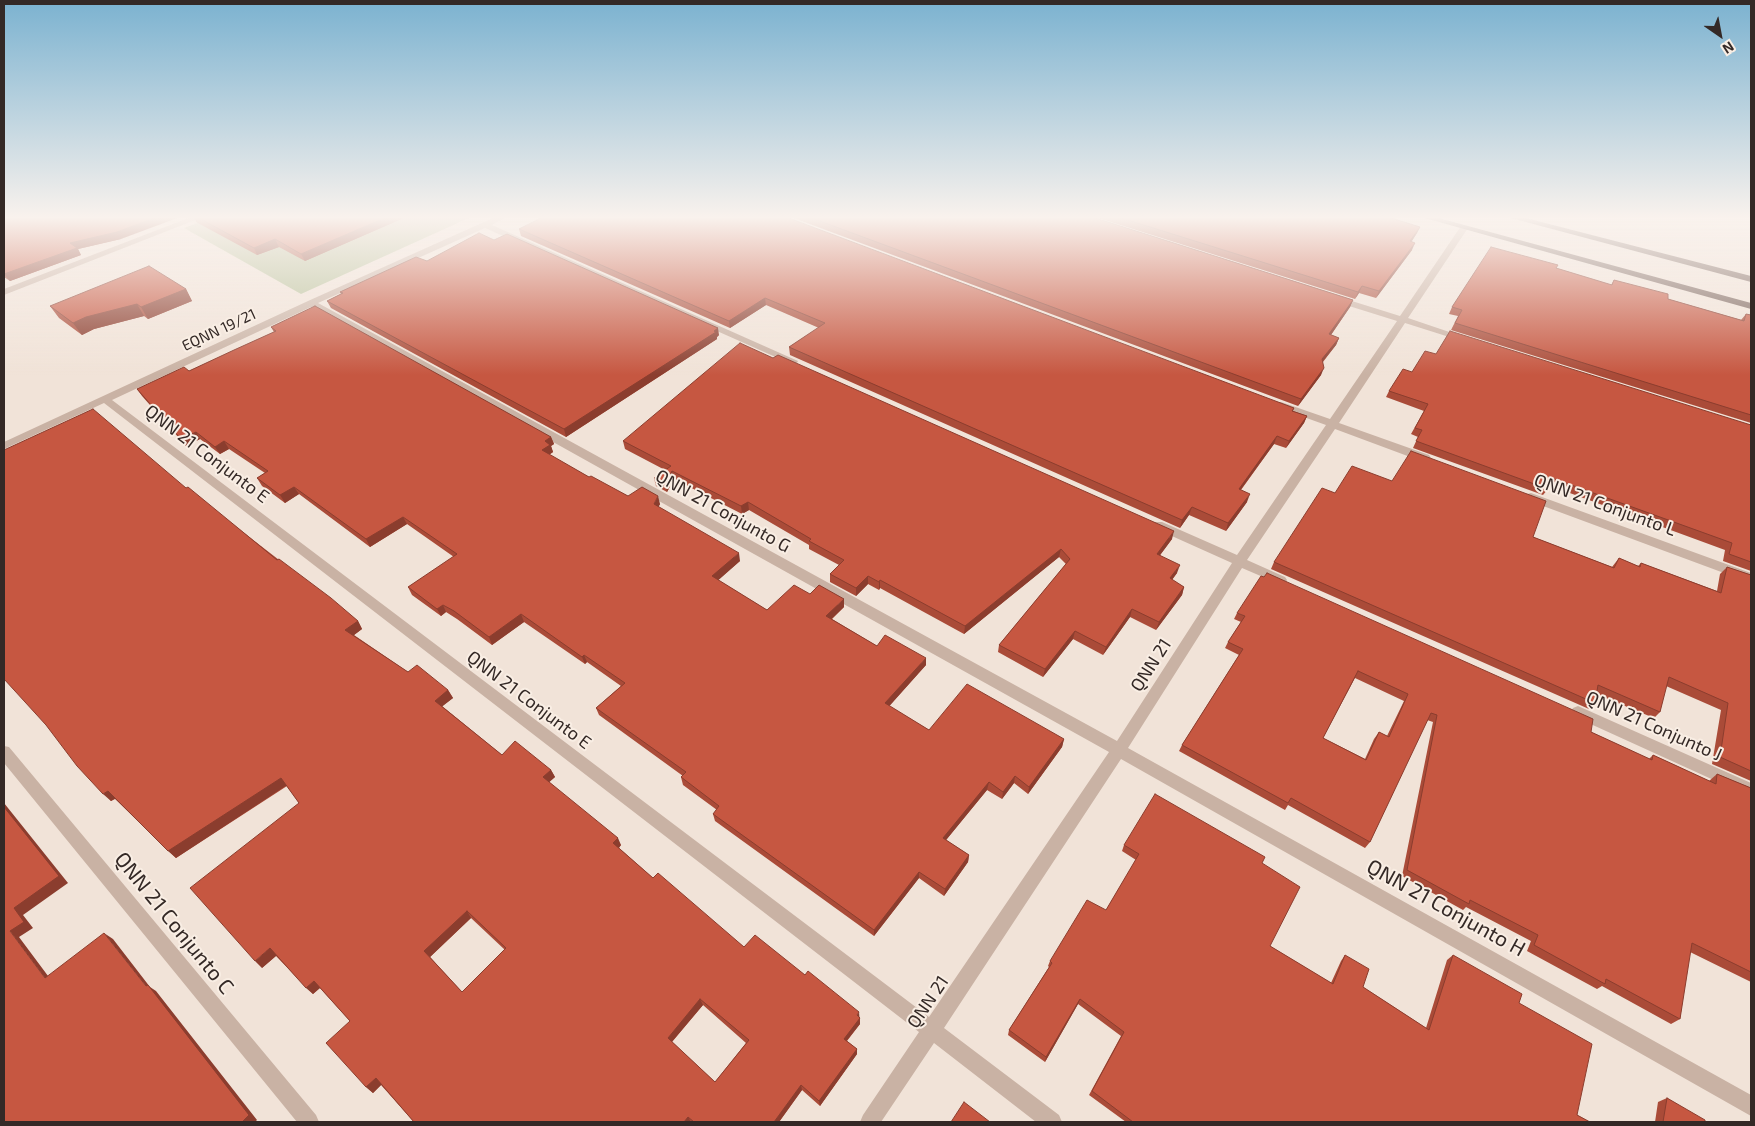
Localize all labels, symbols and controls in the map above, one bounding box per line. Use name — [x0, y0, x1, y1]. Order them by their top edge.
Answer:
north arrow — [1695, 10, 1745, 60]
text: N — [1720, 38, 1737, 58]
street label: EQNN 19/21 — [179, 305, 259, 355]
street label: QNN 21 Conjunto E — [141, 400, 273, 508]
street label: QNN 21 Conjunto G — [652, 465, 794, 557]
street label: QNN 21 Conjunto L — [1531, 469, 1679, 541]
street label: QNN 21 — [1126, 634, 1176, 696]
street label: QNN 21 Conjunto E — [463, 646, 595, 754]
street label: QNN 21 Conjunto J — [1583, 686, 1725, 766]
street label: QNN 21 Conjunto C — [109, 847, 239, 999]
street label: QNN 21 Conjunto H — [1362, 854, 1530, 962]
street label: QNN 21 — [903, 972, 953, 1032]

